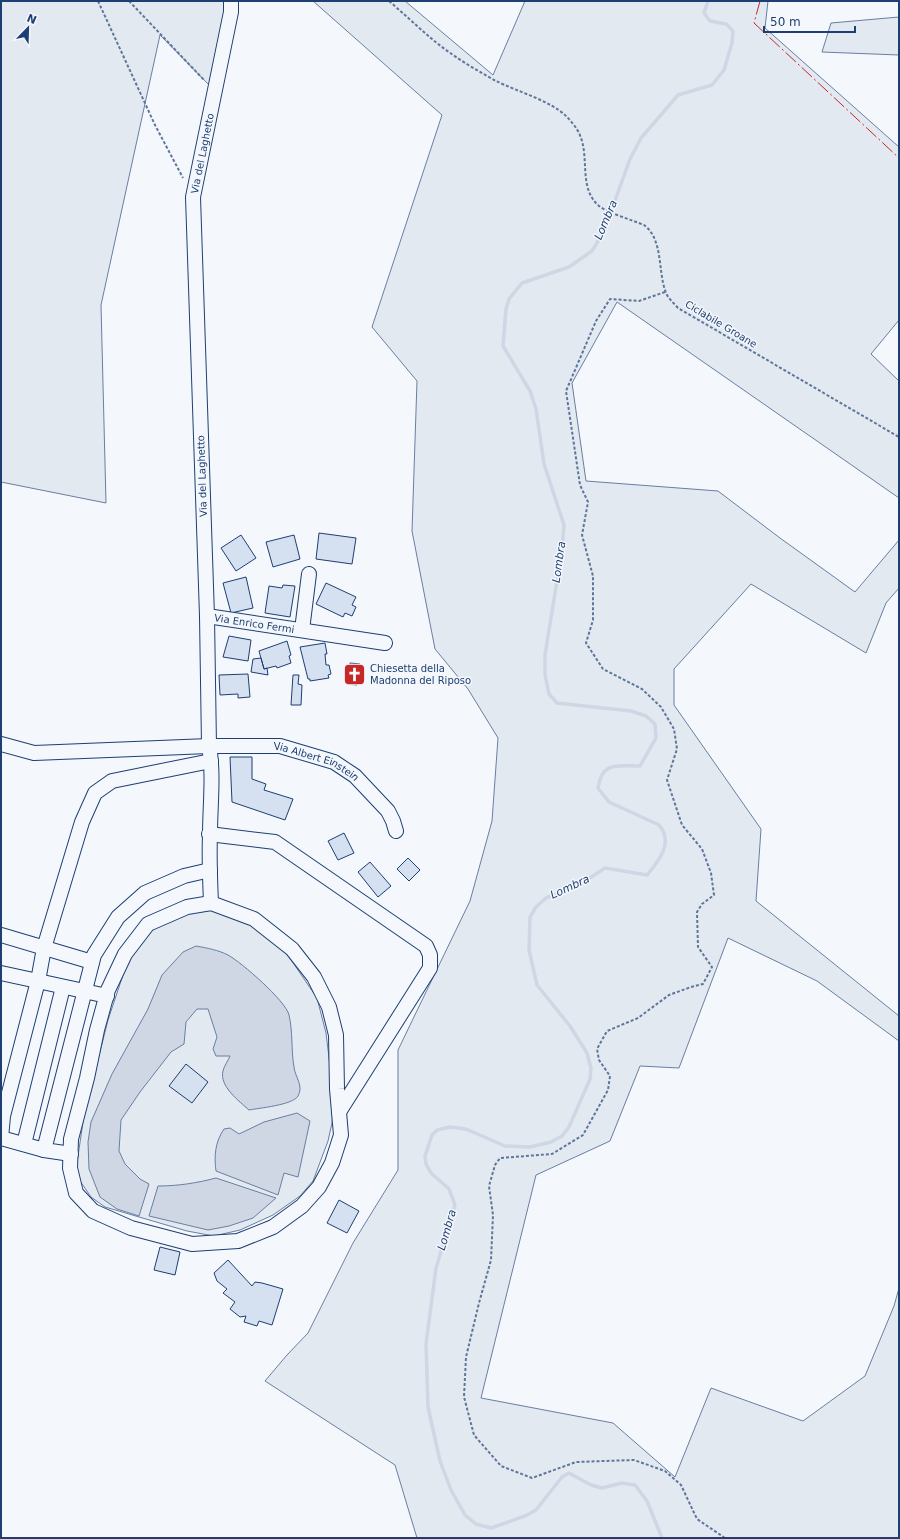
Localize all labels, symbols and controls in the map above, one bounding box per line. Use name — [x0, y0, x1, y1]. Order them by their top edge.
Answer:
north arrow — [8, 8, 48, 48]
scale bar — [764, 8, 855, 34]
text: N — [25, 11, 38, 27]
text: 50 m — [770, 15, 801, 29]
street label: Via del Laghetto — [188, 112, 216, 194]
water label: Lombra — [592, 198, 620, 242]
street label: Ciclabile Groane — [683, 298, 759, 350]
street label: Via del Laghetto — [195, 435, 209, 517]
water label: Lombra — [550, 540, 568, 584]
street label: Via Enrico Fermi — [214, 612, 295, 635]
church icon: Chiesetta della Madonna del Riposo — [341, 661, 367, 687]
place label: Chiesetta della Madonna del Riposo — [370, 663, 471, 686]
street label: Via Albert Einstein — [274, 741, 362, 783]
water label: Lombra — [548, 872, 592, 902]
water label: Lombra — [435, 1208, 459, 1252]

